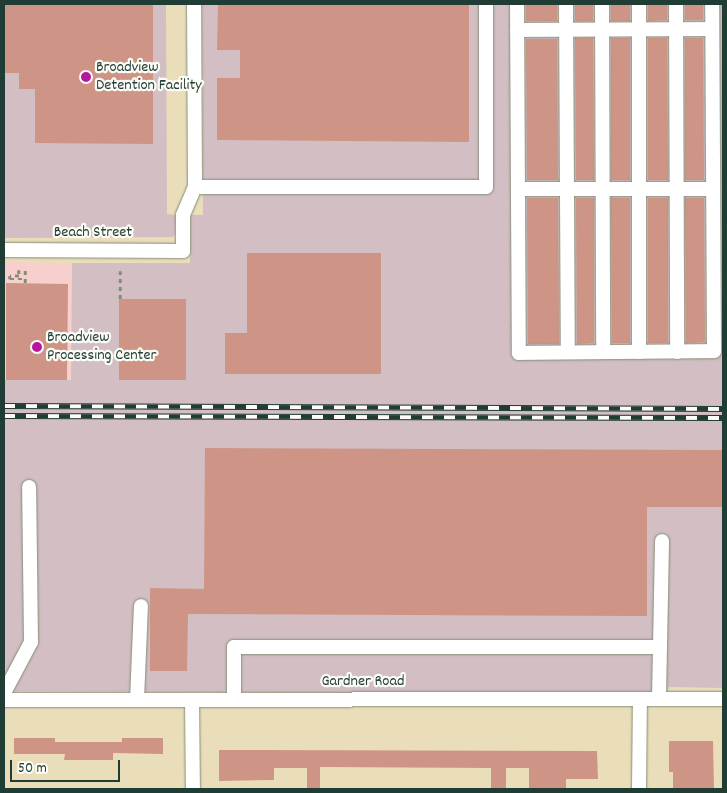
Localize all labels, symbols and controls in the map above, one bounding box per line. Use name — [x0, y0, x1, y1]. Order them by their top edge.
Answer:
place label: Broadview Detention Facility — [96, 58, 202, 96]
marker: Broadview Detention Facility — [80, 71, 92, 83]
street label: Beach Street — [54, 223, 132, 243]
place label: Broadview Processing Center — [47, 328, 156, 366]
marker: Broadview Processing Center — [31, 341, 43, 353]
street label: Gardner Road — [322, 672, 404, 692]
scale bar — [12, 750, 122, 782]
text: 50 m — [18, 758, 47, 780]

